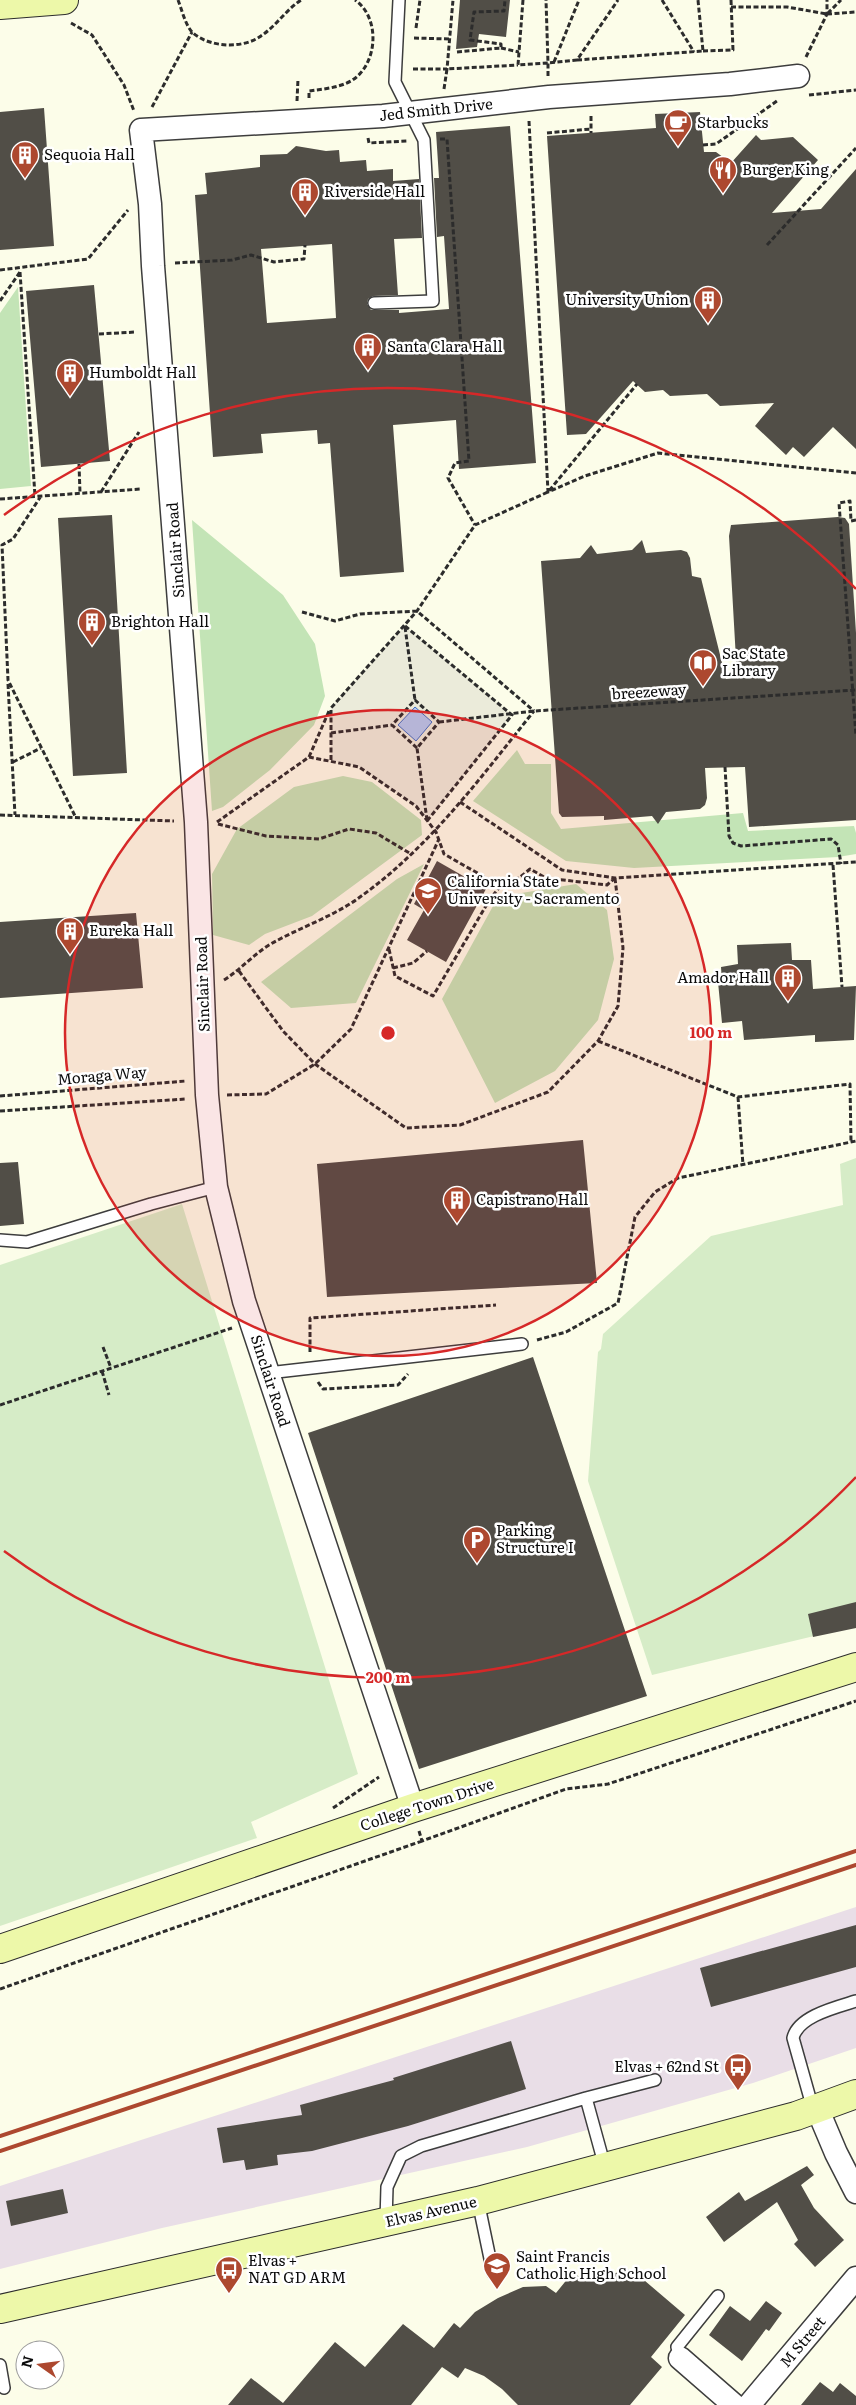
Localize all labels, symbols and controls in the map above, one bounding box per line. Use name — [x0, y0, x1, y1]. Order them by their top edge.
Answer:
street label: Jed Smith Drive — [378, 91, 494, 126]
cafe icon: Starbucks — [663, 108, 693, 147]
place label: Starbucks — [697, 110, 769, 133]
building icon: Sequoia Hall — [10, 140, 40, 179]
place label: Sequoia Hall — [44, 142, 135, 165]
restaurant icon: Burger King — [708, 155, 738, 194]
place label: Burger King — [742, 157, 830, 180]
building icon: Riverside Hall — [290, 177, 320, 216]
place label: Riverside Hall — [324, 179, 425, 202]
building icon: University Union — [693, 285, 723, 324]
place label: University Union — [565, 287, 689, 310]
building icon: Santa Clara Hall — [353, 332, 383, 371]
place label: Santa Clara Hall — [387, 334, 502, 357]
building icon: Humboldt Hall — [55, 358, 85, 397]
place label: Humboldt Hall — [89, 360, 196, 383]
street label: Sinclair Road — [160, 502, 189, 599]
building icon: Brighton Hall — [77, 607, 107, 646]
place label: Brighton Hall — [111, 609, 209, 632]
place label: Sac State Library — [722, 641, 786, 681]
library icon: Sac State Library — [688, 648, 718, 687]
street label: breezeway — [611, 676, 687, 705]
place label: California State University - Sacramento — [447, 869, 620, 909]
school or university icon: California State University - Sacramento — [413, 876, 443, 915]
building icon: Eureka Hall — [55, 916, 85, 955]
place label: Eureka Hall — [89, 918, 173, 941]
street label: Sinclair Road — [188, 936, 215, 1032]
building icon: Amador Hall — [773, 963, 803, 1002]
place label: Amador Hall — [677, 965, 769, 988]
text: 100 m — [690, 1020, 732, 1043]
centre of rings — [379, 1024, 397, 1042]
street label: Moraga Way — [56, 1059, 148, 1090]
building icon: Capistrano Hall — [442, 1185, 472, 1224]
place label: Capistrano Hall — [476, 1187, 588, 1210]
street label: Sinclair Road — [246, 1331, 297, 1430]
place label: Parking Structure I — [496, 1518, 574, 1558]
parking icon: Parking Structure I — [462, 1525, 492, 1564]
text: 200 m — [366, 1665, 410, 1688]
street label: College Town Drive — [357, 1771, 497, 1836]
bus stop icon: Elvas + 62nd St — [723, 2052, 753, 2091]
place label: Elvas + 62nd St — [614, 2054, 719, 2077]
street label: Elvas Avenue — [383, 2189, 479, 2232]
place label: Saint Francis Catholic High School — [516, 2244, 666, 2284]
place label: Elvas + NAT GD ARM — [248, 2248, 346, 2288]
school or university icon: Saint Francis Catholic High School — [482, 2251, 512, 2290]
bus stop icon: Elvas + NAT GD ARM — [214, 2255, 244, 2294]
street label: M Street — [773, 2310, 830, 2372]
north arrow — [15, 2340, 65, 2390]
text: N — [15, 2353, 38, 2370]

